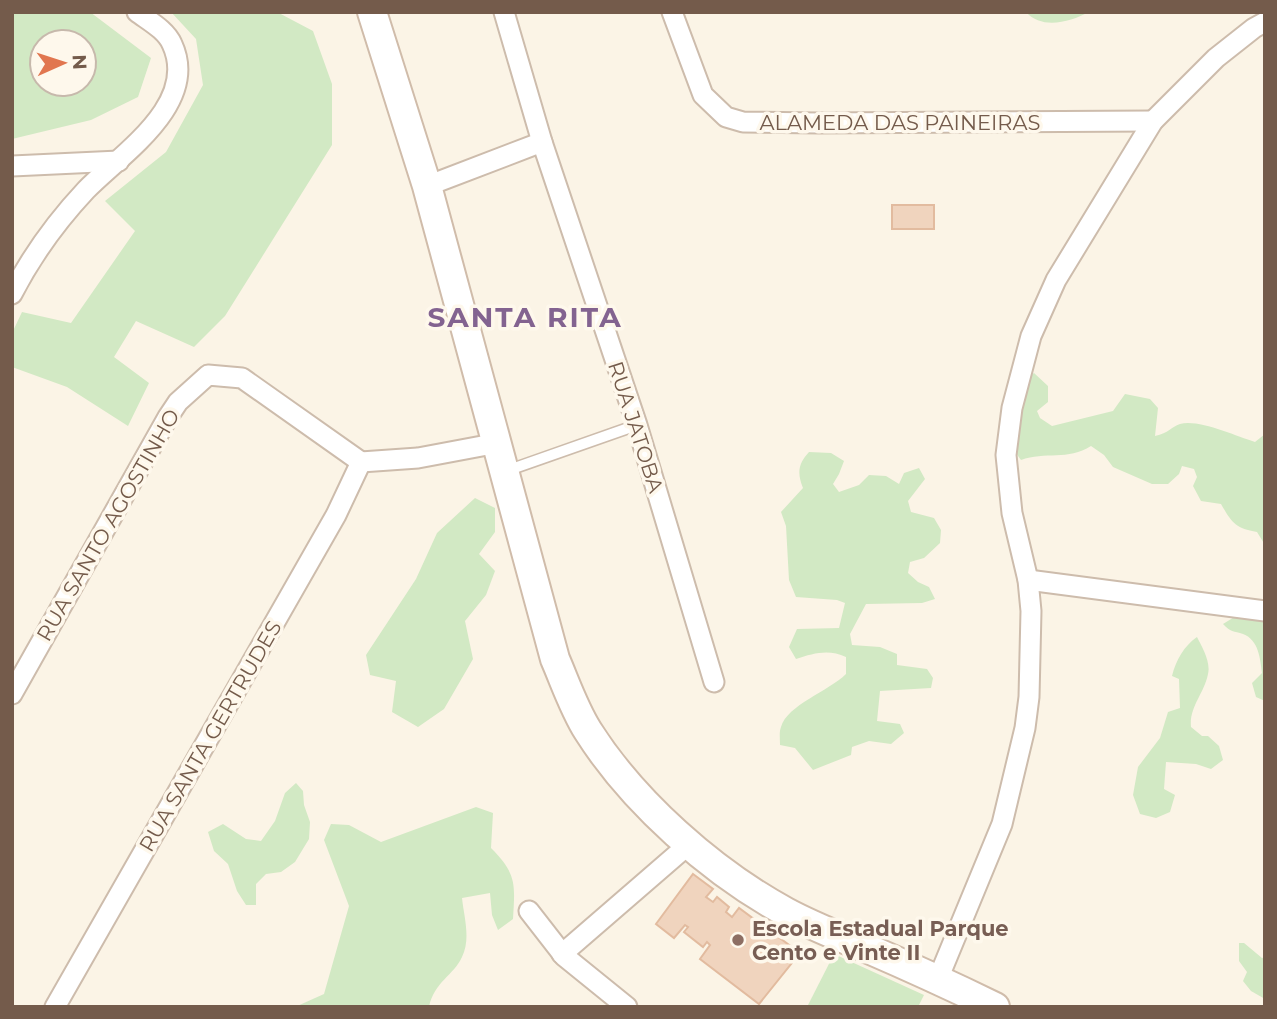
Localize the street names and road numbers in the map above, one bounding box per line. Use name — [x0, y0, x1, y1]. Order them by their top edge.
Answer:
street label: ALAMEDA DAS PAINEIRAS — [759, 110, 1041, 135]
street label: RUA JATOBA — [603, 358, 669, 497]
street label: RUA SANTO AGOSTINHO — [31, 405, 185, 645]
street label: RUA SANTA GERTRUDES — [134, 616, 286, 856]

